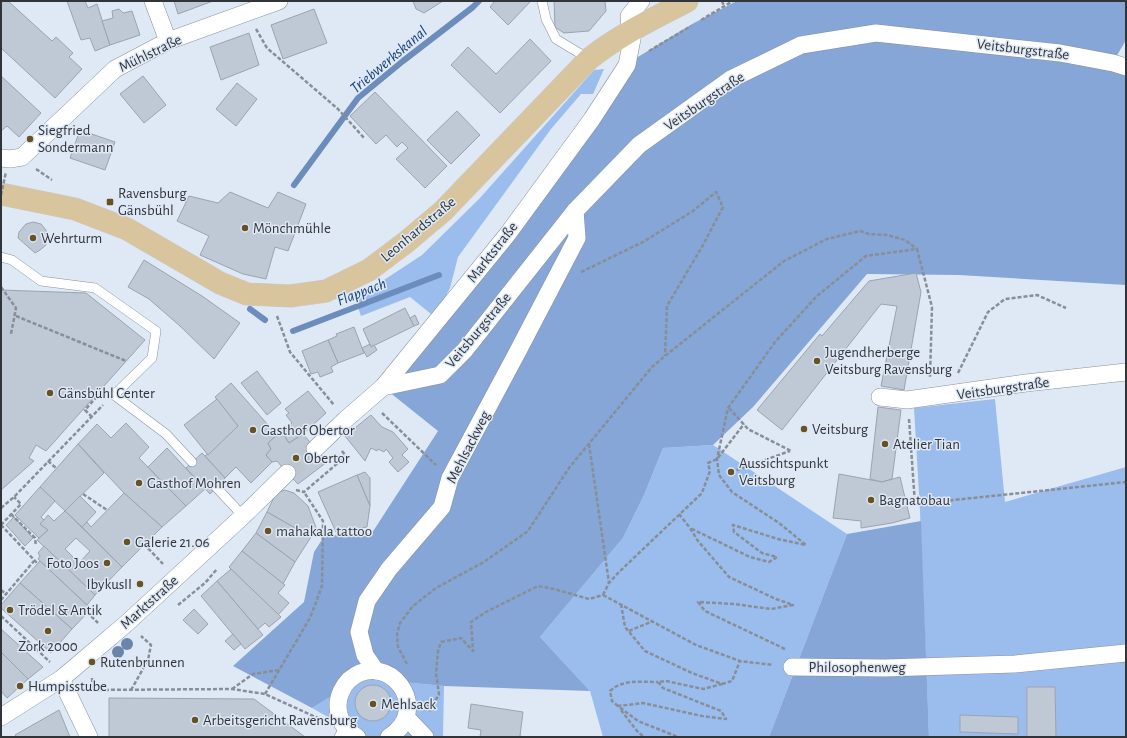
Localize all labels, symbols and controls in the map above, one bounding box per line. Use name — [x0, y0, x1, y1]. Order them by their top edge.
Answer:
water label: Triebwerkskanal — [347, 23, 430, 96]
street label: Mühlstraße — [116, 32, 184, 75]
street label: Veitsburgstraße — [976, 36, 1070, 63]
street label: Veitsburgstraße — [661, 69, 747, 134]
place label: Siegfried Sondermann — [38, 123, 113, 155]
marker: Siegfried Sondermann — [25, 134, 35, 144]
place label: Ravensburg Gänsbühl — [118, 186, 187, 218]
street label: Leonhardstraße — [378, 194, 459, 265]
marker: Ravensburg Gänsbühl — [105, 197, 115, 207]
street label: Marktstraße — [464, 219, 521, 285]
place label: Mönchmühle — [253, 221, 331, 236]
marker: Mönchmühle — [240, 223, 250, 233]
place label: Wehrturm — [41, 231, 102, 246]
marker: Wehrturm — [28, 233, 38, 243]
water label: Flappach — [334, 275, 389, 310]
street label: Veitsburgstraße — [443, 290, 514, 371]
place label: Jugendherberge Veitsburg Ravensburg — [825, 345, 953, 377]
marker: Jugendherberge Veitsburg Ravensburg — [812, 356, 822, 366]
street label: Veitsburgstraße — [956, 375, 1050, 402]
place label: Gänsbühl Center — [58, 386, 155, 401]
marker: Gänsbühl Center — [45, 388, 55, 398]
street label: Mehlsackweg — [444, 408, 493, 486]
place label: Veitsburg — [812, 422, 869, 437]
place label: Gasthof Obertor — [261, 423, 355, 438]
marker: Veitsburg — [799, 424, 809, 434]
marker: Gasthof Obertor — [248, 425, 258, 435]
place label: Atelier Tian — [893, 437, 960, 452]
marker: Atelier Tian — [880, 439, 890, 449]
place label: Obertor — [304, 451, 350, 466]
marker: Obertor — [291, 453, 301, 463]
place label: Aussichtspunkt Veitsburg — [739, 456, 828, 488]
marker: Aussichtspunkt Veitsburg — [726, 467, 736, 477]
place label: Gasthof Mohren — [147, 476, 241, 491]
marker: Gasthof Mohren — [134, 478, 144, 488]
place label: Bagnatobau — [879, 493, 951, 508]
marker: Bagnatobau — [866, 495, 876, 505]
place label: mahakala tattoo — [276, 524, 372, 539]
marker: mahakala tattoo — [263, 526, 273, 536]
place label: Galerie 21.06 — [135, 535, 210, 550]
marker: Galerie 21.06 — [122, 537, 132, 547]
place label: Foto Joos — [47, 556, 99, 571]
marker: Foto Joos — [102, 558, 112, 568]
street label: Marktstraße — [118, 573, 181, 632]
place label: IbykusII — [86, 577, 132, 592]
marker: IbykusII — [135, 579, 145, 589]
place label: Trödel & Antik — [18, 603, 102, 618]
marker: Trödel & Antik — [5, 605, 15, 615]
marker: Zork 2000 — [43, 626, 53, 636]
place label: Zork 2000 — [18, 639, 78, 654]
place label: Rutenbrunnen — [100, 655, 185, 670]
marker: Rutenbrunnen — [87, 657, 97, 667]
street label: Philosophenweg — [809, 660, 906, 675]
place label: Humpisstube — [28, 679, 107, 694]
marker: Humpisstube — [15, 681, 25, 691]
place label: Mehlsack — [381, 697, 436, 712]
marker: Mehlsack — [368, 699, 378, 709]
place label: Arbeitsgericht Ravensburg — [203, 713, 358, 728]
marker: Arbeitsgericht Ravensburg — [190, 715, 200, 725]

